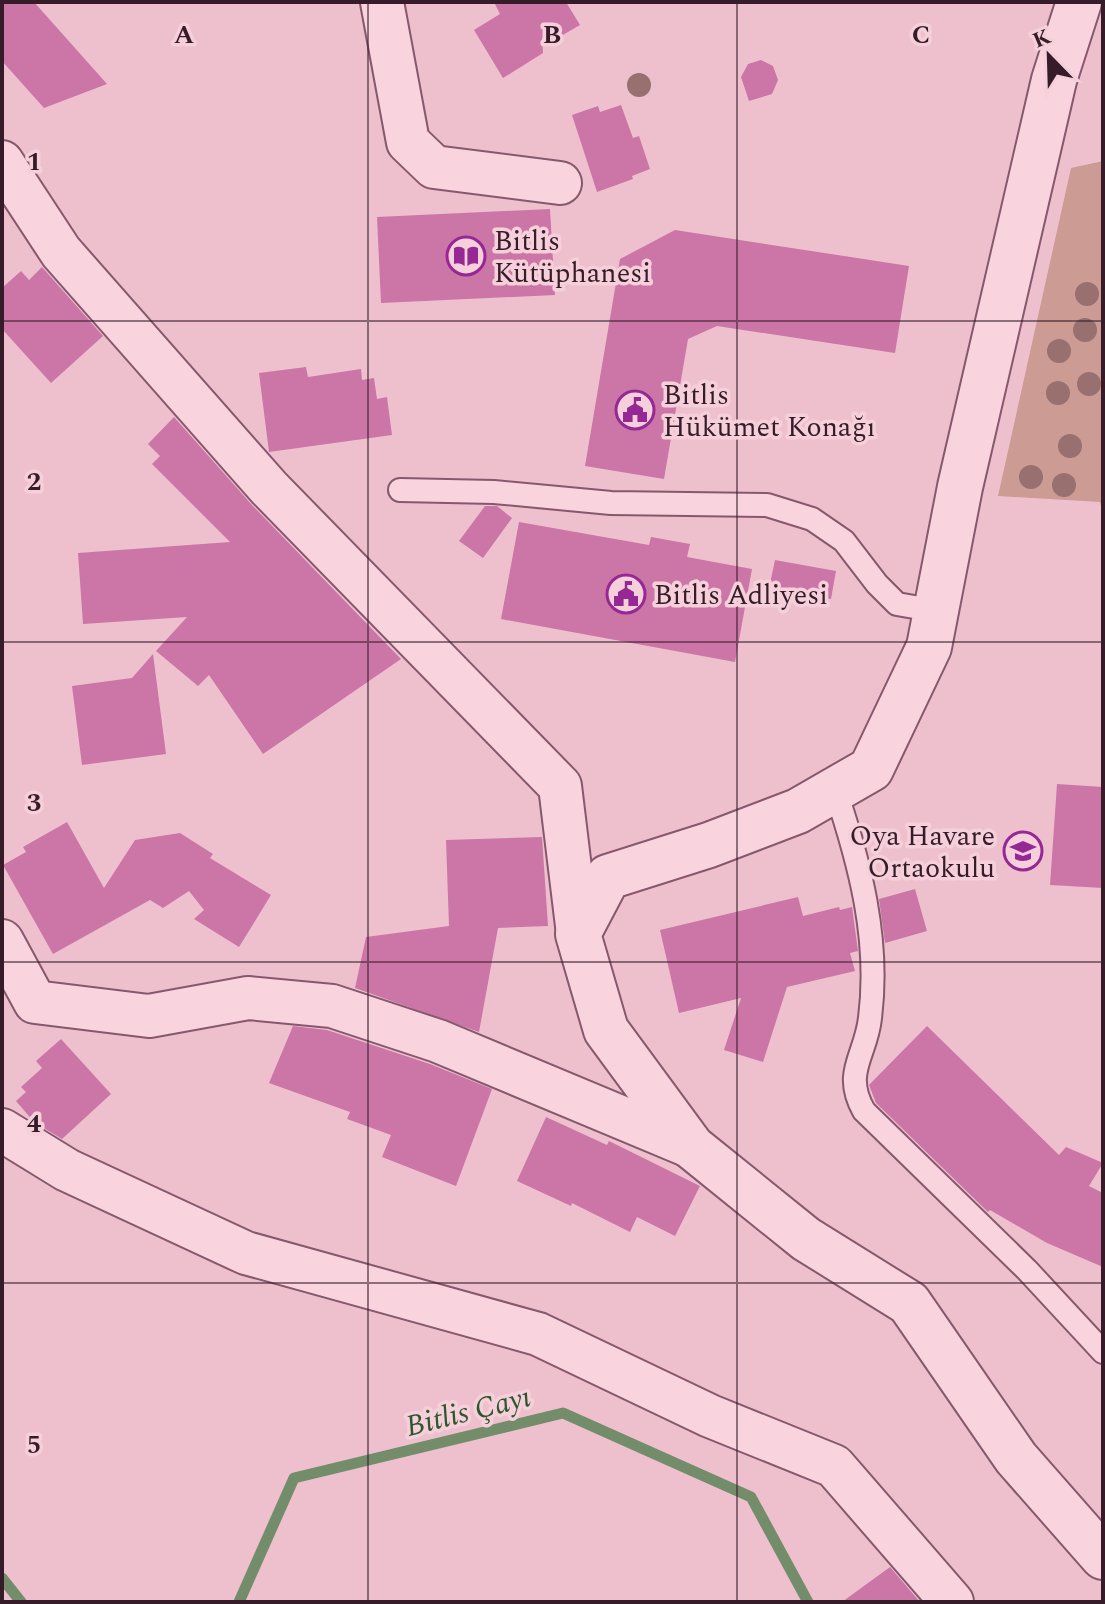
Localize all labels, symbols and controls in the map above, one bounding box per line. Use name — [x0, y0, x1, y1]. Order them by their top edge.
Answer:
text: A — [174, 15, 194, 55]
text: B — [543, 15, 561, 55]
text: C — [912, 15, 930, 55]
north arrow — [1009, 16, 1089, 96]
text: K — [1027, 20, 1056, 57]
text: 1 — [27, 142, 41, 182]
place label: Bitlis Kütüphanesi — [494, 220, 651, 295]
library icon: Bitlis Kütüphanesi — [445, 235, 487, 277]
place label: Bitlis Hükümet Konağı — [663, 374, 875, 449]
public building icon: Bitlis Hükümet Konağı — [614, 389, 656, 431]
text: 2 — [27, 462, 41, 502]
public building icon: Bitlis Adliyesi — [605, 573, 647, 615]
place label: Bitlis Adliyesi — [654, 574, 828, 617]
text: 3 — [27, 783, 41, 823]
place label: Oya Havare Ortaokulu — [850, 815, 995, 890]
school or university icon: Oya Havare Ortaokulu — [1002, 830, 1044, 872]
text: 4 — [27, 1104, 42, 1144]
water label: Bitlis Çayı — [401, 1374, 536, 1450]
text: 5 — [27, 1425, 41, 1465]

